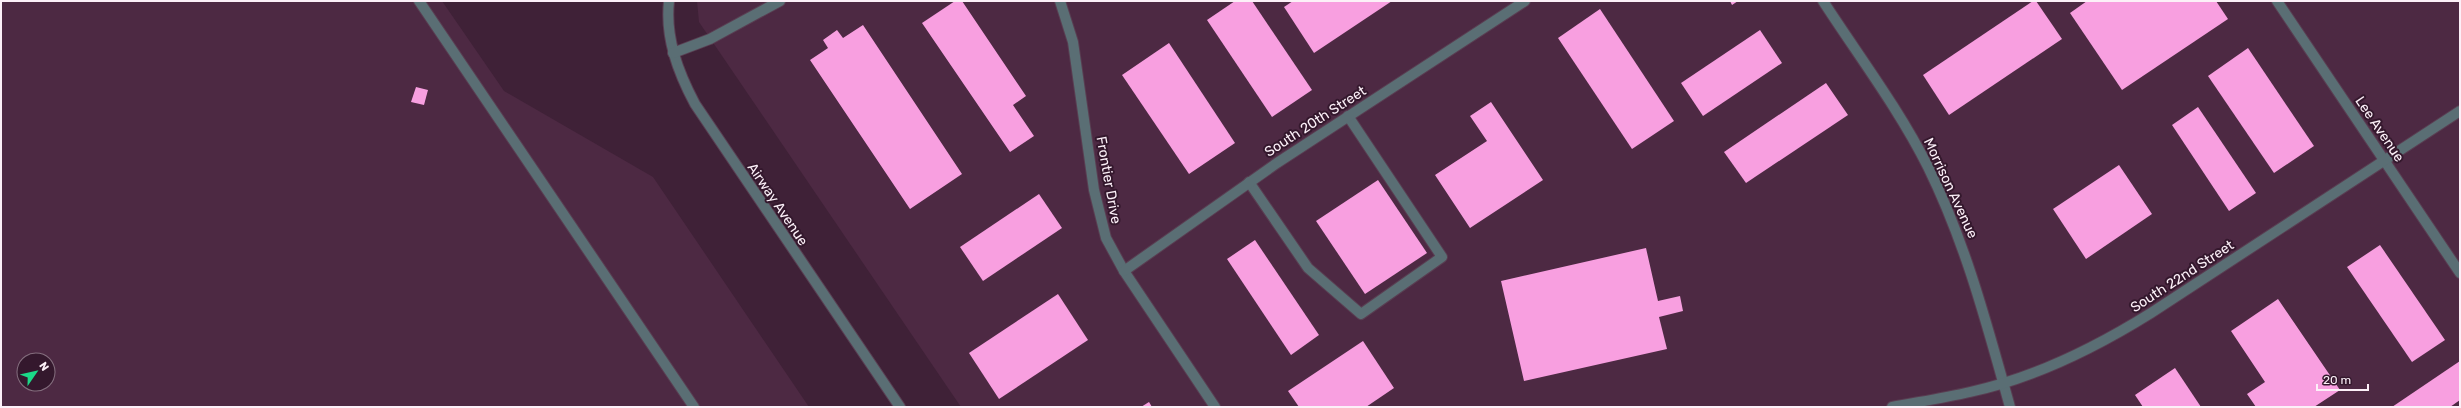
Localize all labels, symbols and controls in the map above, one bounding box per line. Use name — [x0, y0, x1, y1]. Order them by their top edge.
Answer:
street label: South 20th Street — [1261, 82, 1370, 161]
street label: Lee Avenue — [2351, 93, 2408, 165]
street label: Frontier Drive — [1092, 135, 1125, 225]
street label: Morrison Avenue — [1920, 135, 1981, 241]
street label: Airway Avenue — [744, 160, 812, 249]
street label: South 22nd Street — [2127, 236, 2238, 316]
north arrow — [16, 352, 56, 392]
text: N — [36, 360, 52, 374]
scale bar — [2317, 366, 2368, 392]
text: 20 m — [2323, 373, 2351, 387]

